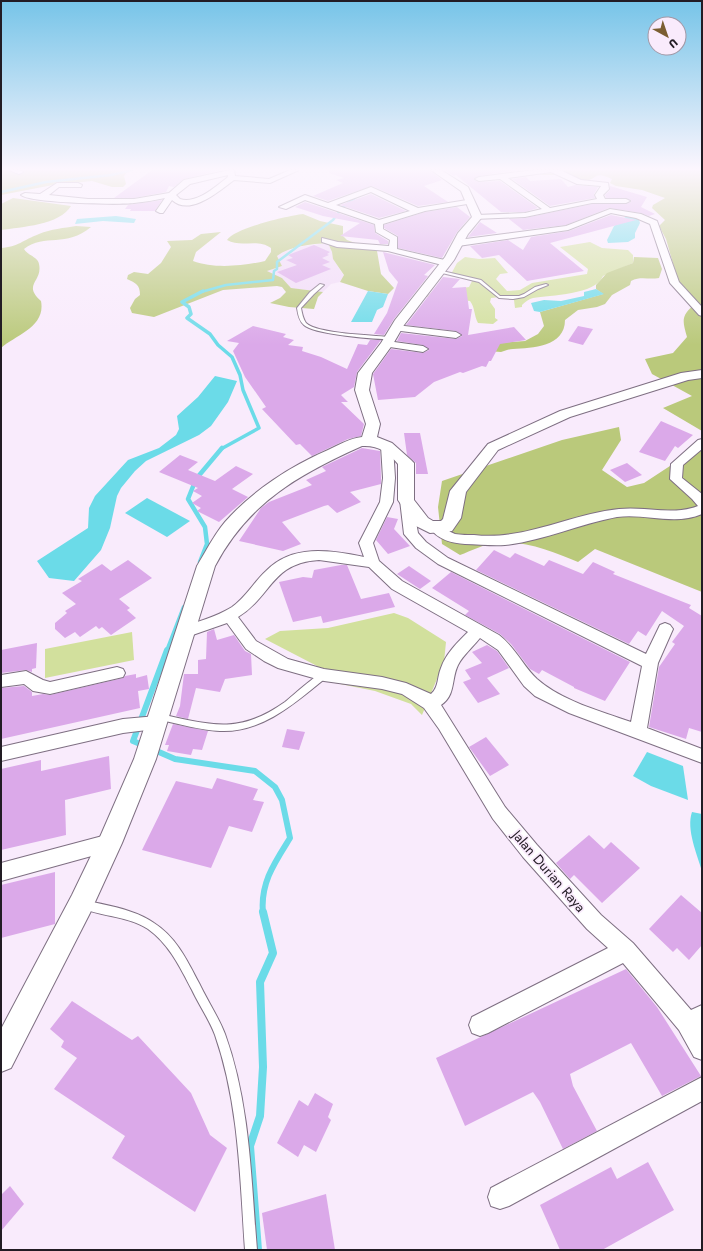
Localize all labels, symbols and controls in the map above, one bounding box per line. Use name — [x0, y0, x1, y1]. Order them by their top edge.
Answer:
north arrow — [647, 16, 687, 56]
text: U — [665, 35, 682, 52]
street label: Jalan Durian Raya — [506, 824, 590, 916]

